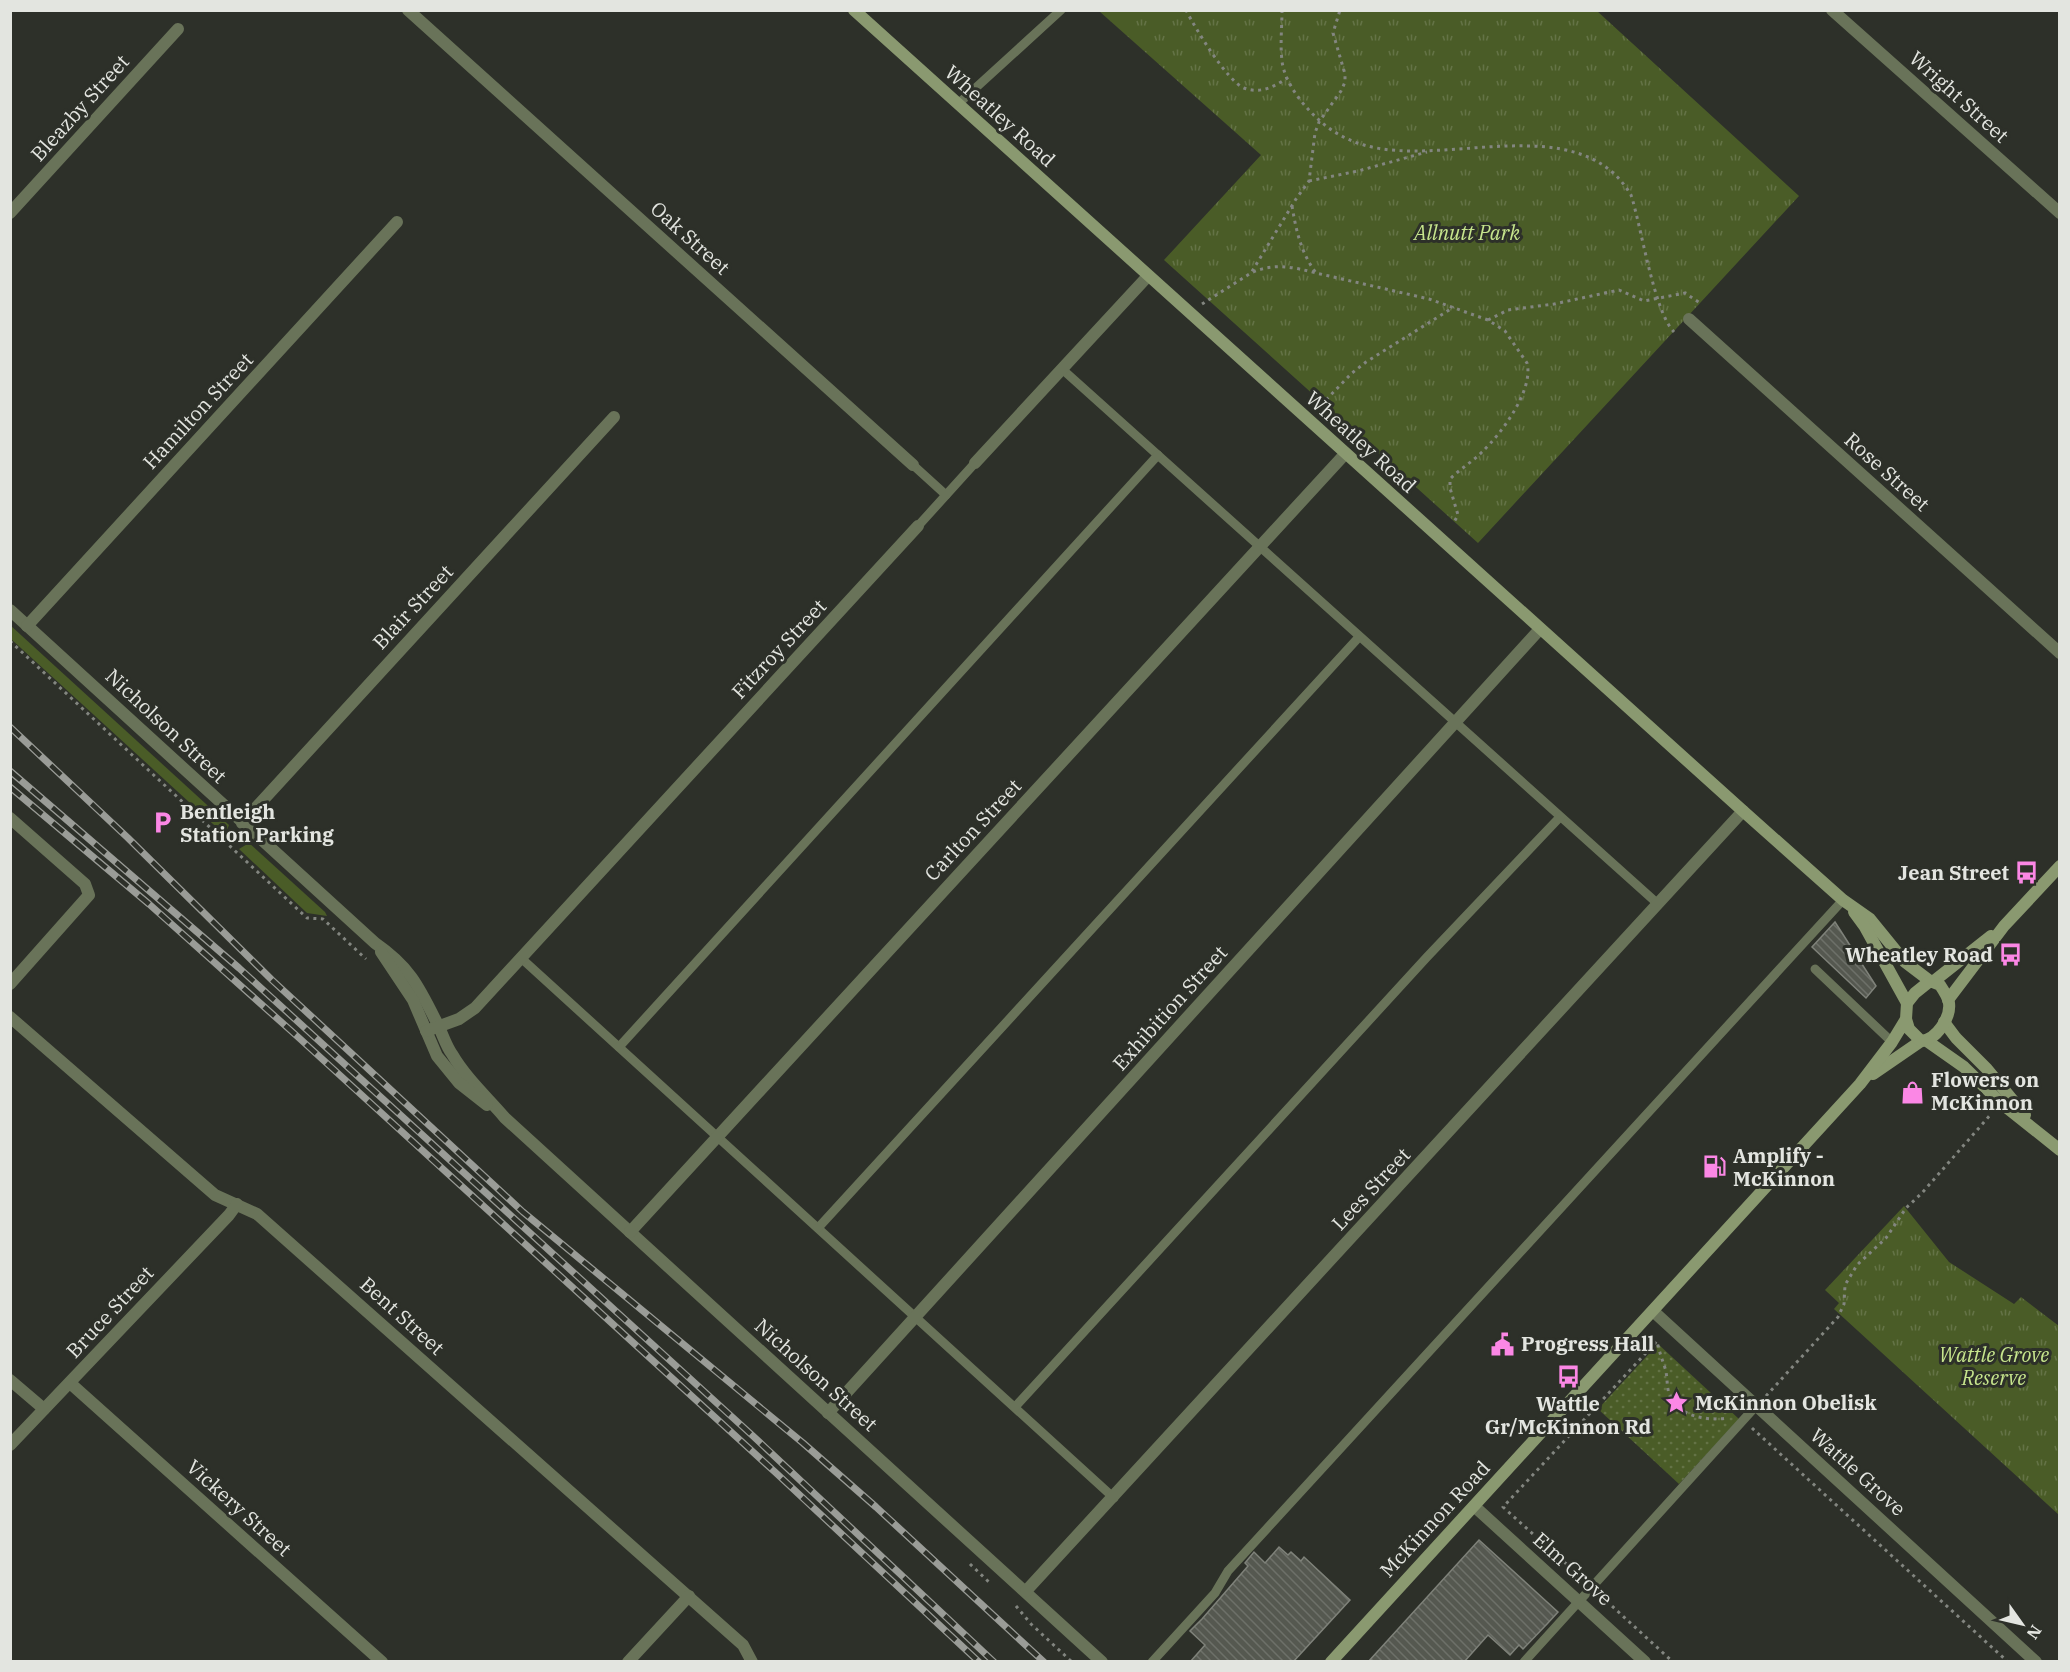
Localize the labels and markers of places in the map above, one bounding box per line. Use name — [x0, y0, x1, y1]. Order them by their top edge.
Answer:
place label: Bentleigh Station Parking — [180, 798, 334, 848]
parking icon: Bentleigh Station Parking — [149, 810, 175, 836]
place label: Jean Street — [1898, 859, 2010, 886]
bus stop icon: Jean Street — [2014, 860, 2040, 886]
place label: Wheatley Road — [1845, 941, 1993, 968]
bus stop icon: Wheatley Road — [1998, 942, 2024, 968]
place label: Flowers on McKinnon — [1931, 1066, 2039, 1116]
shop icon: Flowers on McKinnon — [1900, 1079, 1926, 1105]
place label: Amplify - McKinnon — [1733, 1142, 1835, 1192]
fuel station icon: Amplify - McKinnon — [1702, 1154, 1728, 1180]
place label: Progress Hall — [1521, 1330, 1654, 1357]
public building icon: Progress Hall — [1490, 1331, 1516, 1357]
bus stop icon: Wattle Gr/McKinnon Rd — [1555, 1364, 1581, 1390]
place label: McKinnon Obelisk — [1695, 1389, 1877, 1416]
place label: Wattle Gr/McKinnon Rd — [1485, 1390, 1652, 1440]
place icon: McKinnon Obelisk — [1664, 1390, 1690, 1416]

